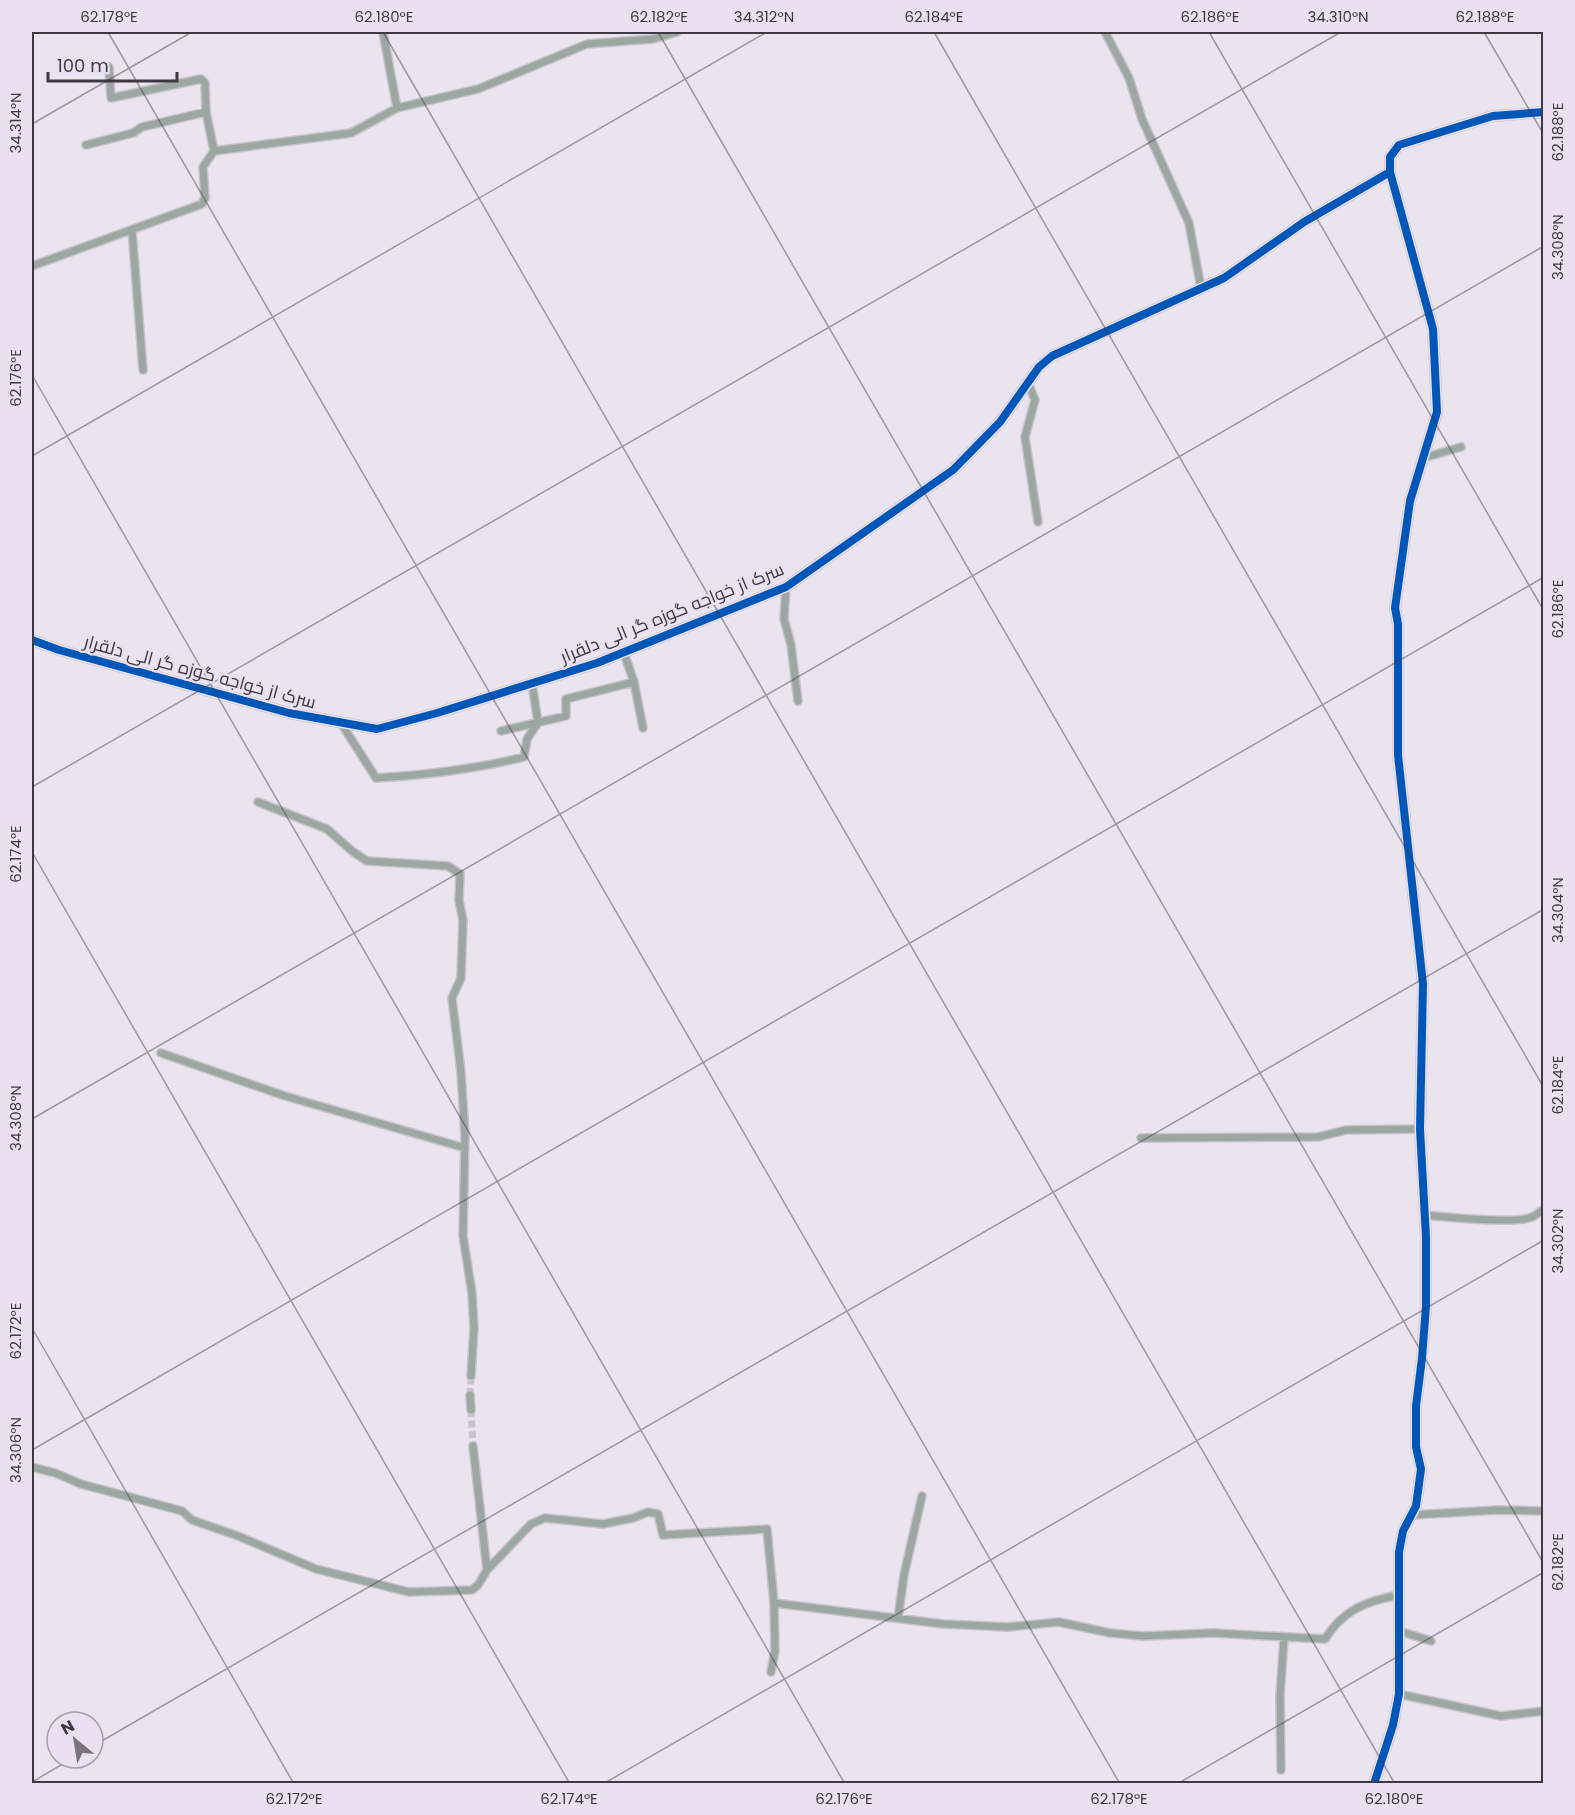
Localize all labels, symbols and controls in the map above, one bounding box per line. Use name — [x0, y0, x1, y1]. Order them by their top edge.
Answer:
text: 62.178°E — [80, 6, 138, 27]
text: 62.180°E — [355, 6, 413, 27]
text: 62.182°E — [630, 6, 688, 27]
text: 34.312°N — [734, 6, 794, 27]
text: 62.184°E — [905, 6, 963, 27]
text: 62.186°E — [1181, 6, 1239, 27]
text: 34.310°N — [1307, 6, 1369, 27]
text: 62.188°E — [1456, 6, 1514, 27]
scale bar — [48, 45, 177, 83]
text: 100 m — [57, 53, 109, 78]
text: 34.314°N — [5, 92, 26, 154]
text: 62.188°E — [1547, 103, 1568, 161]
text: 34.308°N — [1547, 214, 1568, 280]
text: 62.176°E — [5, 349, 26, 407]
street label: سرک از خواجه گوزه گر الی دلقرار — [555, 556, 787, 669]
text: 62.186°E — [1547, 580, 1568, 638]
street label: سرک از خواجه گوزه گر الی دلقرار — [80, 628, 319, 715]
text: 62.174°E — [5, 825, 26, 883]
text: 34.304°N — [1547, 877, 1568, 943]
text: 62.184°E — [1547, 1056, 1568, 1114]
text: 34.308°N — [5, 1085, 26, 1151]
text: 34.302°N — [1547, 1209, 1568, 1274]
text: 62.172°E — [5, 1303, 26, 1359]
text: 34.306°N — [5, 1417, 26, 1483]
text: 62.182°E — [1547, 1533, 1568, 1591]
north arrow — [45, 1710, 105, 1770]
text: N — [57, 1714, 79, 1740]
text: 62.172°E — [266, 1788, 322, 1809]
text: 62.174°E — [540, 1788, 598, 1809]
text: 62.176°E — [815, 1788, 873, 1809]
text: 62.178°E — [1090, 1788, 1148, 1809]
text: 62.180°E — [1365, 1788, 1423, 1809]

